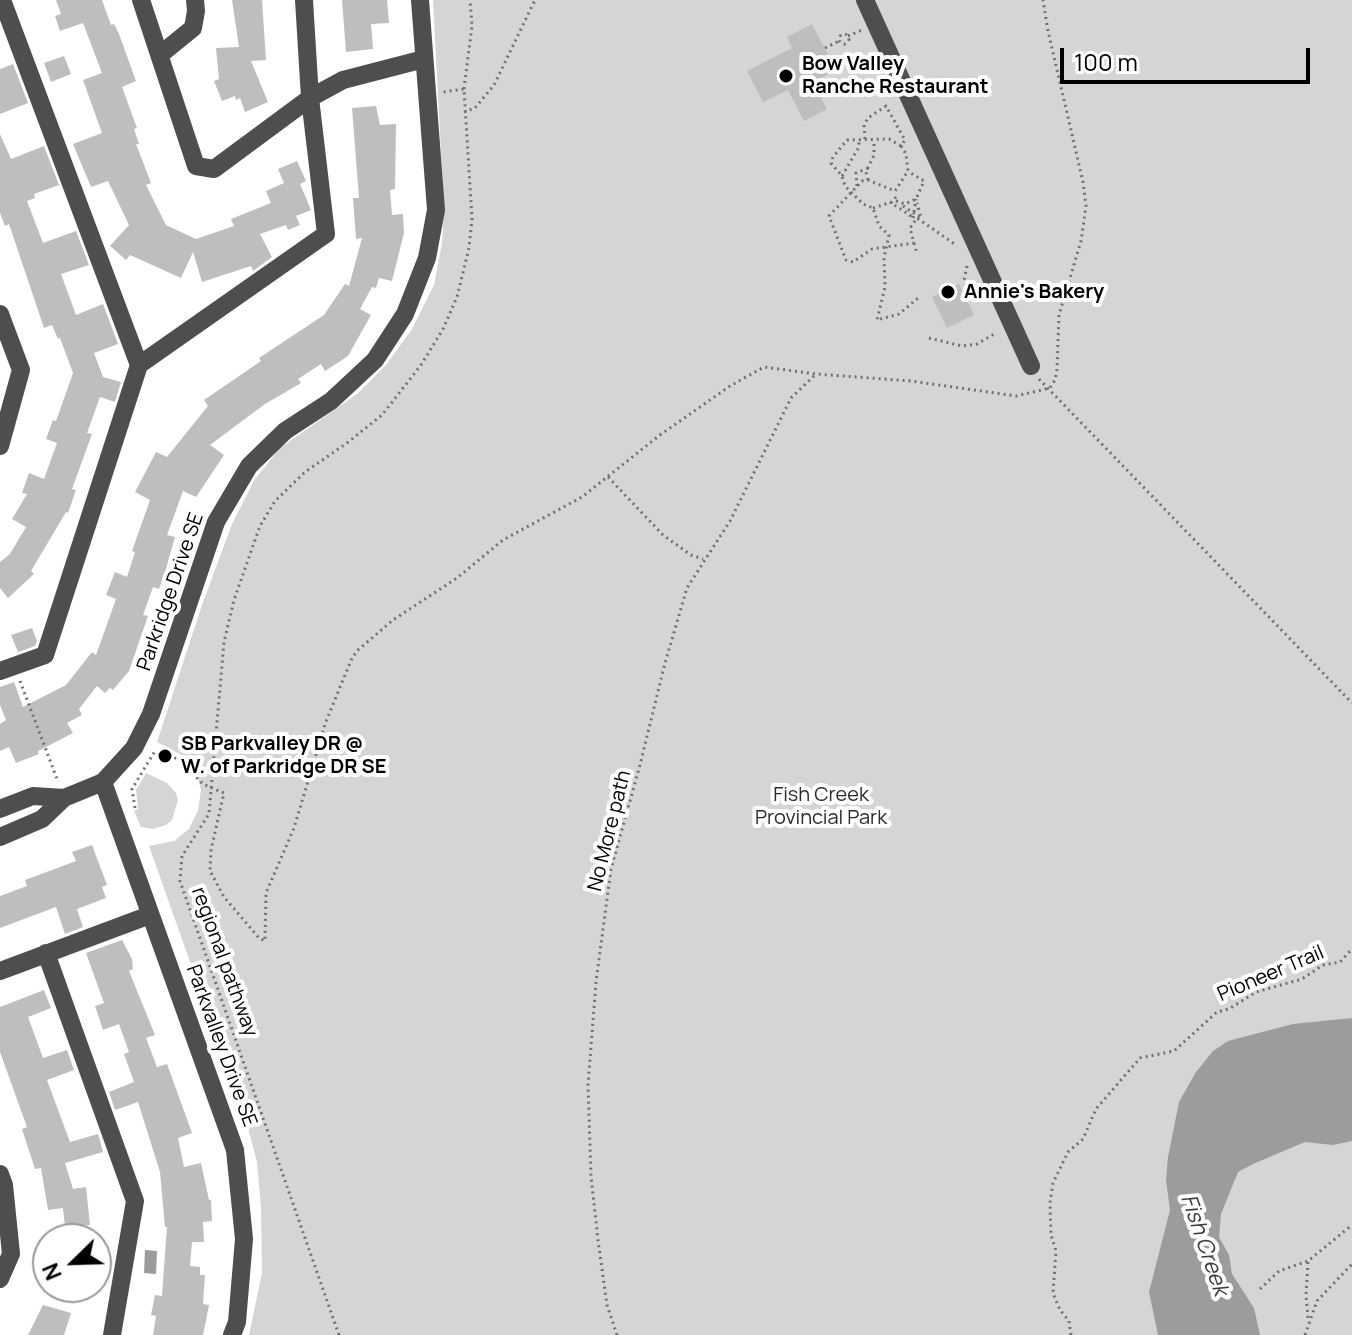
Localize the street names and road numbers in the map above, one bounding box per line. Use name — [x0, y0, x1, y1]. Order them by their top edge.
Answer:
street label: Parkridge Drive SE — [133, 510, 209, 674]
street label: No More path — [583, 768, 637, 894]
street label: regional pathway — [186, 884, 262, 1040]
street label: Pioneer Trail — [1214, 941, 1328, 1007]
street label: Parkvalley Drive SE — [181, 962, 261, 1130]

